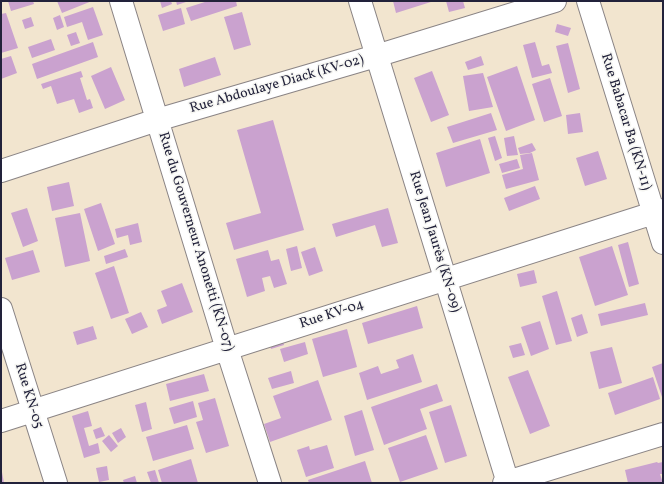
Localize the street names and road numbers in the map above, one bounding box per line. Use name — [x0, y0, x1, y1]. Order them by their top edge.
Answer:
street label: Rue Babacar Ba (KN-11) — [596, 51, 654, 193]
street label: Rue Abdoulaye Diack (KV-02) — [188, 52, 366, 118]
street label: Rue du Gouverneur Anonetti (KN-07) — [154, 130, 236, 354]
street label: Rue Jean Jaurès (KN-09) — [405, 169, 463, 315]
street label: Rue KV-04 — [298, 297, 366, 333]
street label: Rue KN-05 — [10, 361, 46, 431]

